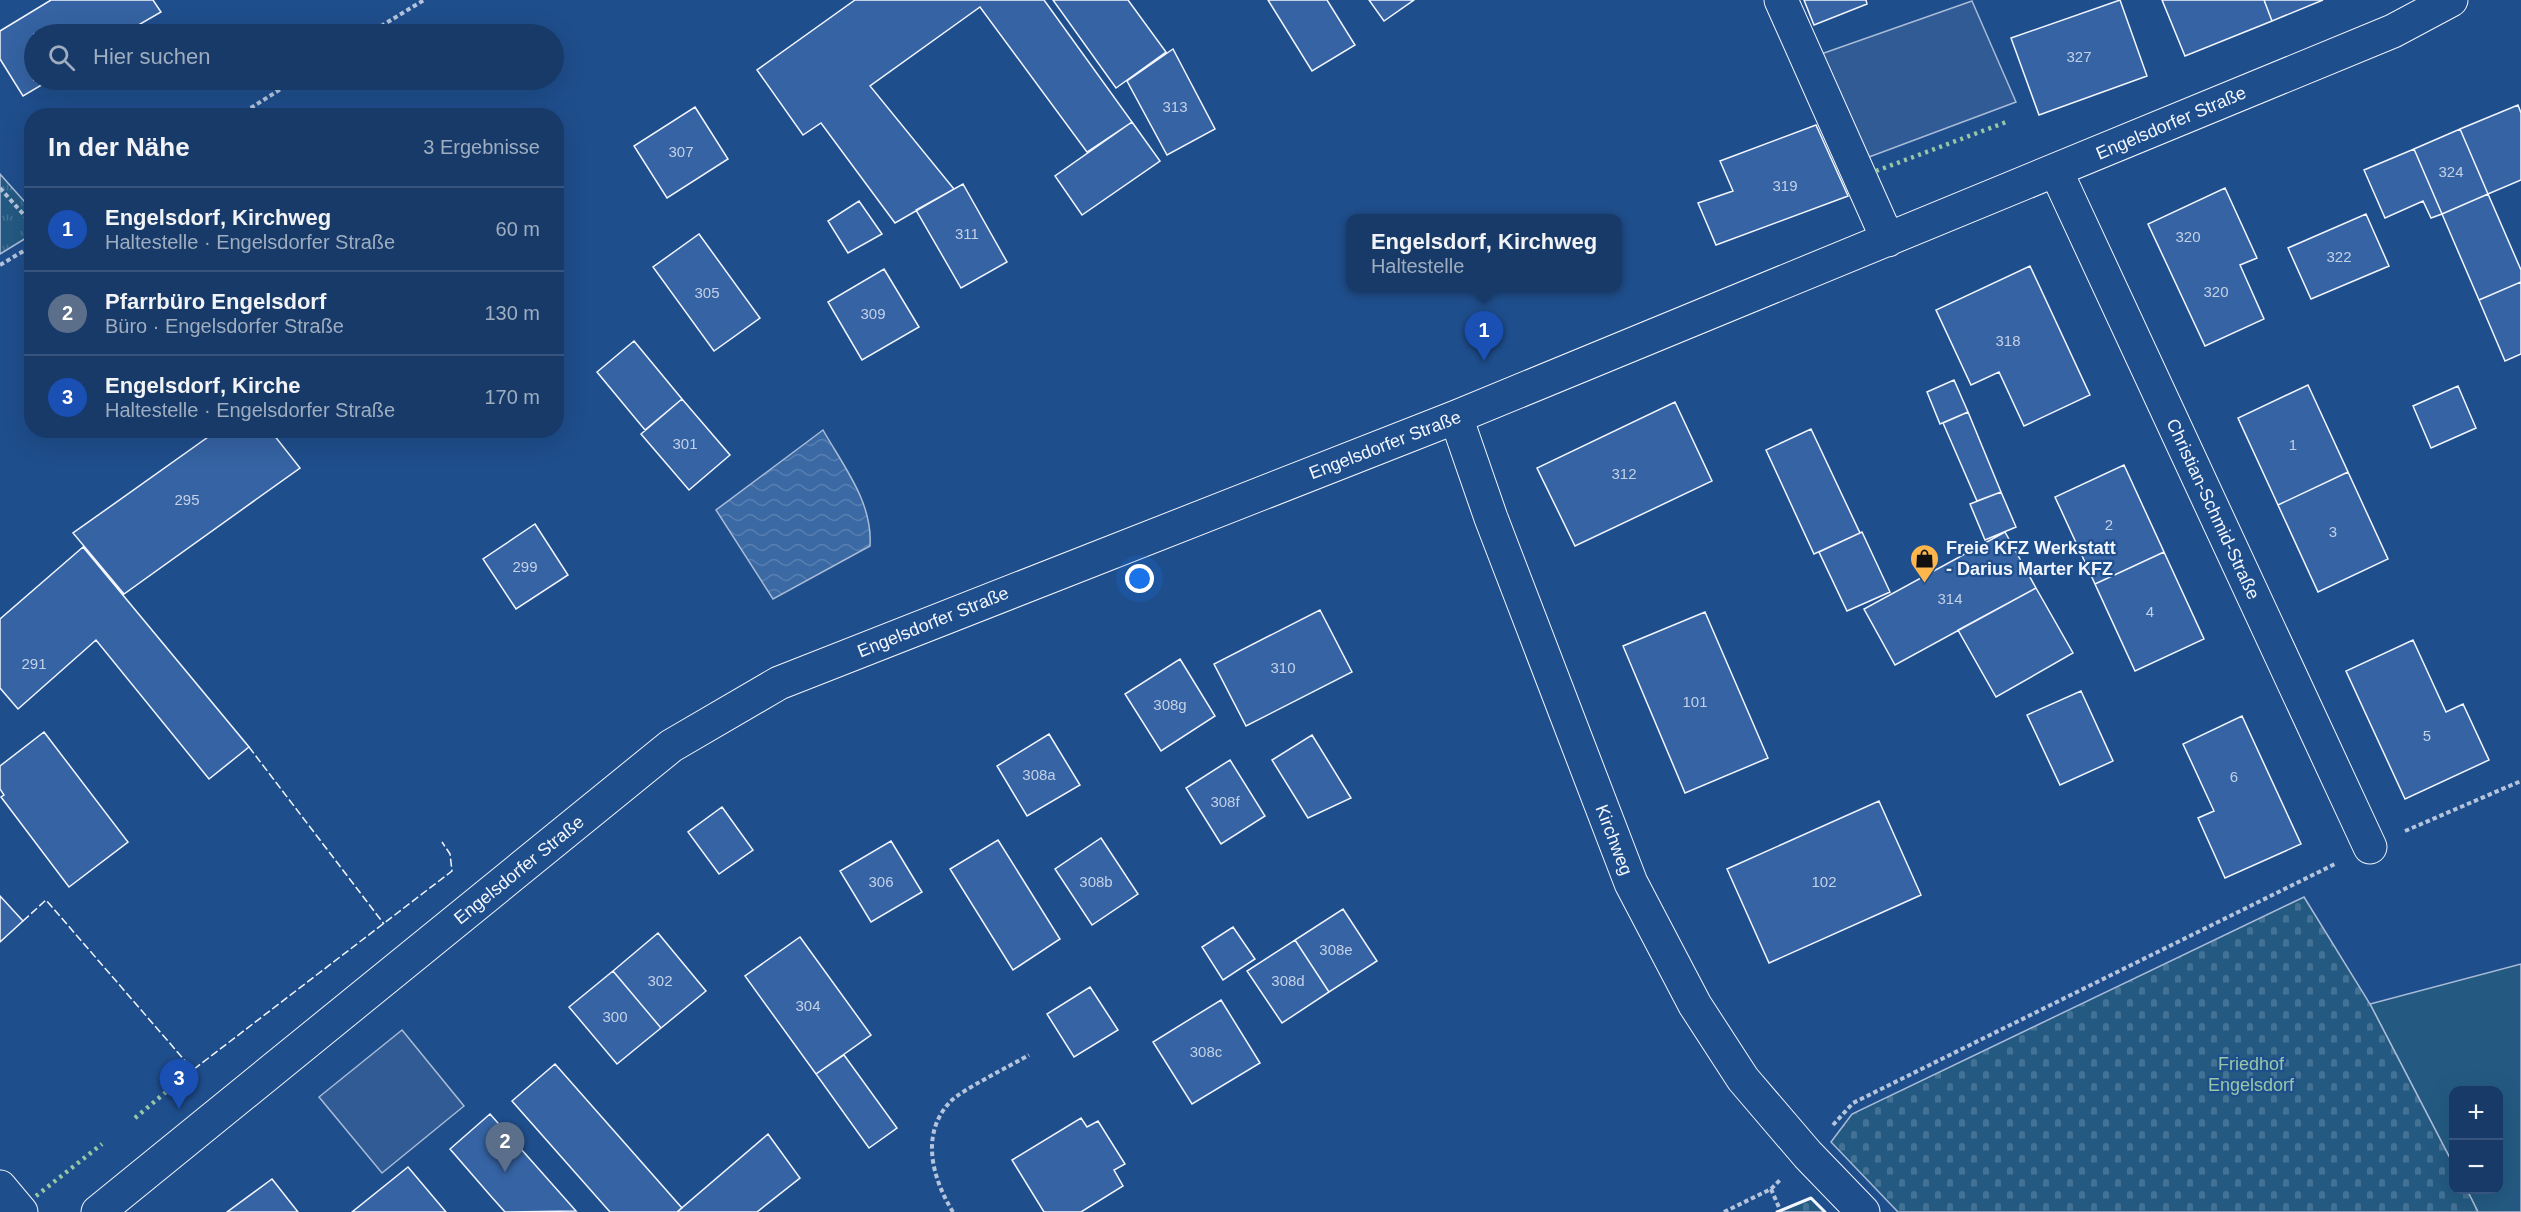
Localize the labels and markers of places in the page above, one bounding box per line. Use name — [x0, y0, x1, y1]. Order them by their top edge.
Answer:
pin: 1 — [1464, 312, 1504, 361]
place label: Freie KFZ Werkstatt - Darius Marter KFZ — [1946, 538, 2116, 579]
shop icon: Freie KFZ Werkstatt - Darius Marter KFZ — [1909, 542, 1941, 584]
pin: 3 — [160, 1060, 198, 1109]
pin: 2 — [486, 1122, 524, 1172]

